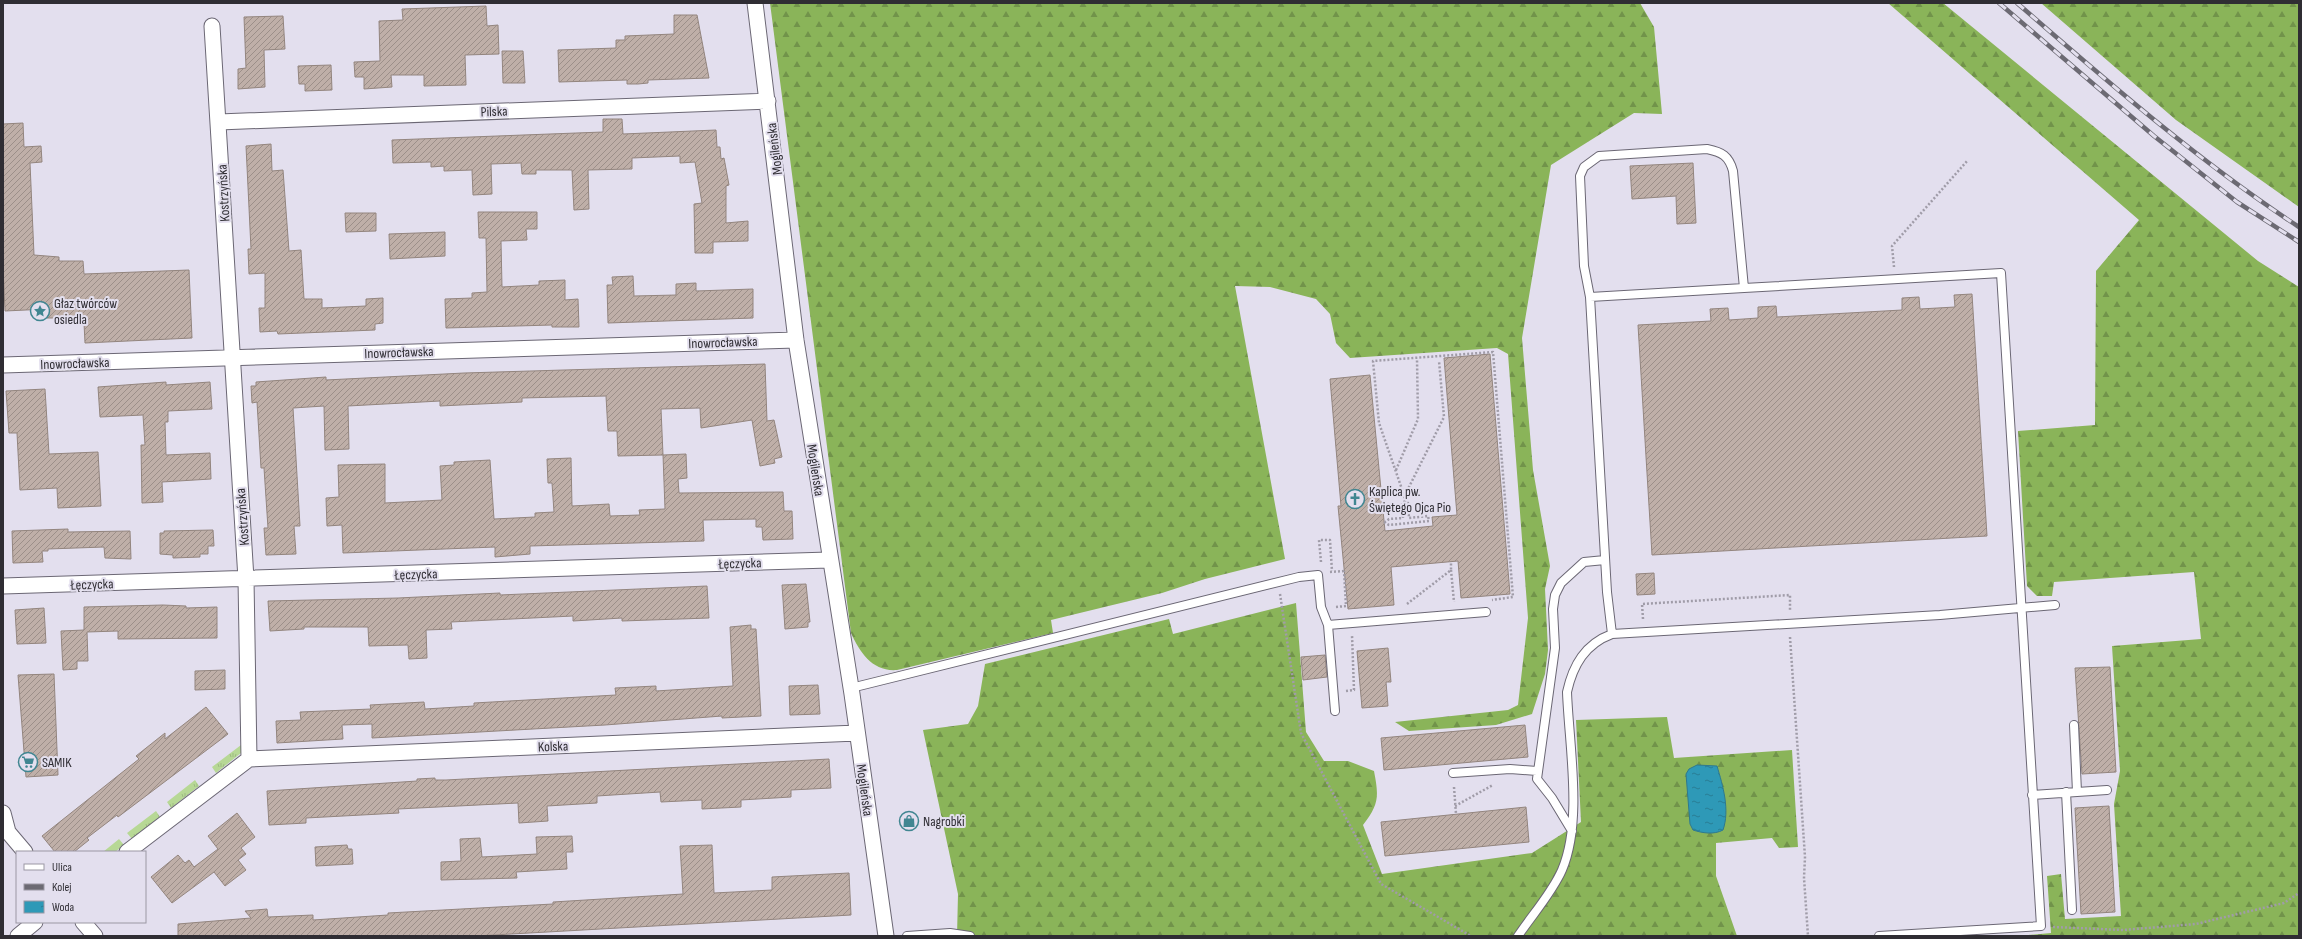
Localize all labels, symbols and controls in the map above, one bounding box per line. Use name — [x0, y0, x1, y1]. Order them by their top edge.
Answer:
street label: Pilska — [480, 103, 508, 120]
street label: Mogileńska — [763, 122, 786, 176]
street label: Kostrzyńska — [214, 164, 233, 222]
place label: Głaz twórców osiedla — [54, 295, 117, 328]
place icon: Głaz twórców osiedla — [29, 300, 51, 322]
street label: Inowrocławska — [688, 333, 758, 352]
street label: Inowrocławska — [364, 343, 434, 362]
street label: Inowrocławska — [40, 354, 110, 373]
street label: Mogileńska — [803, 443, 828, 497]
place label: Kaplica pw. Świętego Ojca Pio — [1369, 483, 1451, 516]
street label: Kostrzyńska — [232, 488, 253, 546]
church icon: Kaplica pw. Świętego Ojca Pio — [1344, 488, 1366, 510]
street label: Łęczycka — [717, 554, 762, 573]
street label: Łęczycka — [393, 565, 438, 584]
street label: Łęczycka — [69, 575, 114, 594]
street label: Kolska — [538, 737, 568, 756]
supermarket icon: SAMIK — [17, 751, 39, 773]
place label: SAMIK — [42, 754, 72, 771]
street label: Mogileńska — [852, 763, 877, 817]
shop icon: Nagrobki — [898, 810, 920, 832]
place label: Nagrobki — [923, 813, 964, 830]
legend — [16, 851, 146, 923]
text: Ulica — [52, 860, 72, 875]
text: Kolej — [52, 880, 71, 895]
text: Woda — [52, 900, 75, 915]

